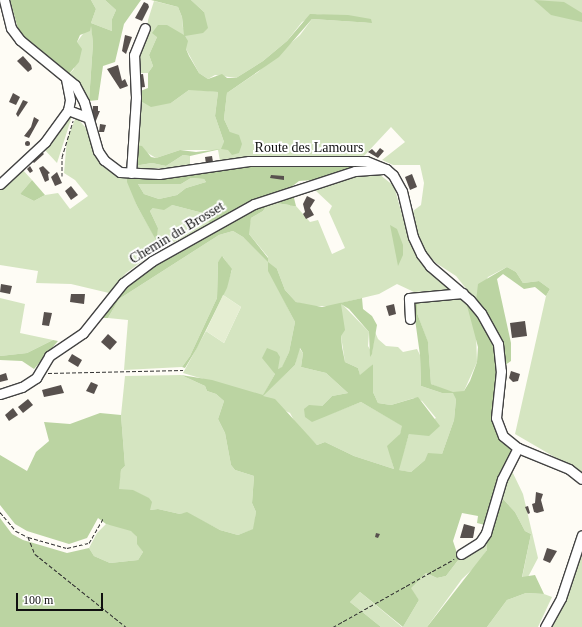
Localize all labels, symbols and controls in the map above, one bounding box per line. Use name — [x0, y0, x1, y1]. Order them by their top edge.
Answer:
street label: Route des Lamours — [255, 140, 363, 156]
street label: Chemin du Brosset — [127, 198, 227, 268]
scale bar — [18, 585, 105, 611]
text: 100 m — [23, 593, 53, 607]

